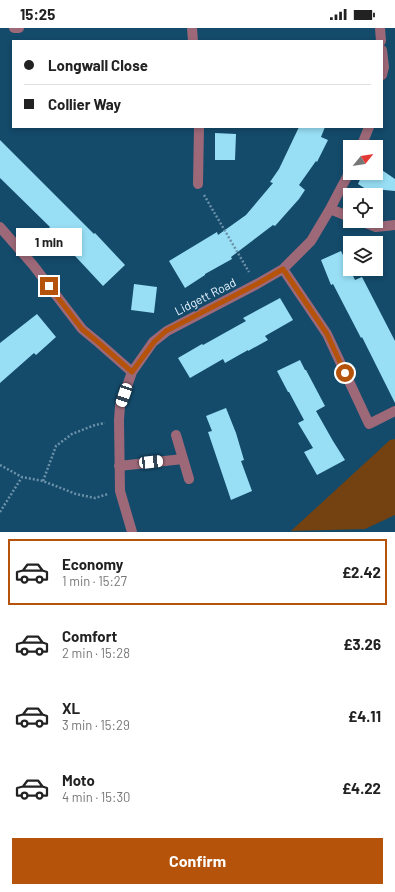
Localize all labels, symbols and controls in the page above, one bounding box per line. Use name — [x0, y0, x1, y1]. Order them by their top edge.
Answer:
text: 15:25 — [20, 5, 55, 23]
text: Longwall Close — [48, 56, 148, 74]
text: Collier Way — [48, 95, 121, 113]
north arrow — [343, 140, 383, 180]
map controls — [343, 140, 383, 276]
button: locate — [343, 188, 383, 228]
callout: 1 min — [16, 228, 82, 256]
text: 1 min — [35, 234, 63, 250]
button: layers — [343, 236, 383, 276]
street label: Lidgett Road — [172, 275, 238, 317]
route end — [40, 277, 58, 295]
route start — [336, 364, 354, 382]
car — [114, 382, 134, 408]
car — [138, 455, 164, 469]
icon: car — [14, 554, 50, 590]
text: Economy — [62, 555, 123, 573]
text: £2.42 — [342, 563, 381, 581]
text: 1 min · 15:27 — [62, 573, 127, 589]
icon: car — [14, 626, 50, 662]
text: Comfort — [62, 627, 117, 645]
text: £3.26 — [343, 635, 381, 653]
text: 2 min · 15:28 — [62, 645, 130, 661]
icon: car — [14, 698, 50, 734]
text: XL — [62, 699, 80, 717]
text: £4.11 — [348, 707, 381, 725]
text: 3 min · 15:29 — [62, 717, 130, 733]
icon: car — [14, 770, 50, 806]
text: Moto — [62, 771, 95, 789]
text: £4.22 — [342, 779, 381, 797]
text: 4 min · 15:30 — [62, 789, 130, 805]
button: Confirm — [12, 838, 383, 884]

